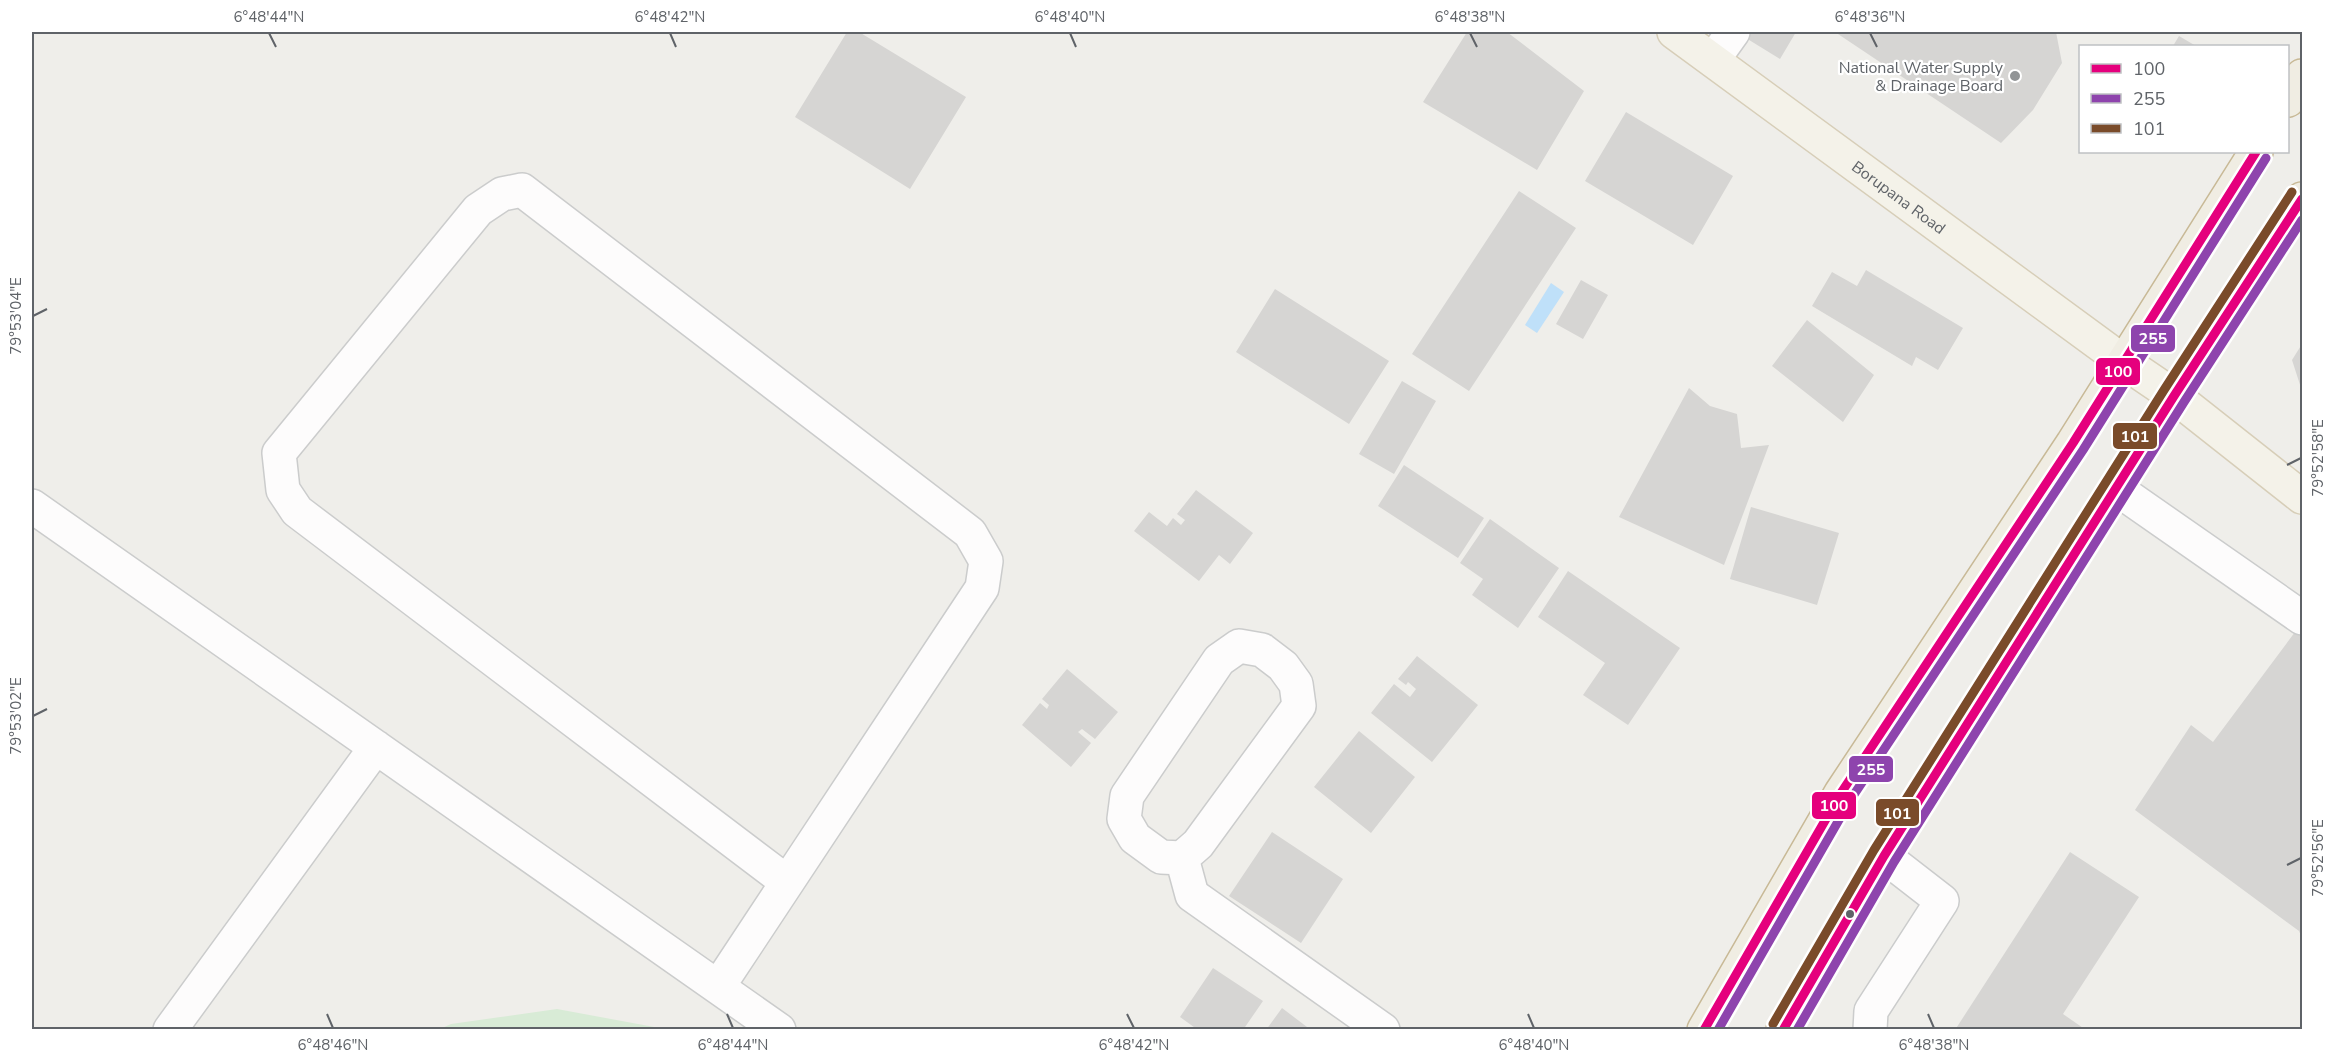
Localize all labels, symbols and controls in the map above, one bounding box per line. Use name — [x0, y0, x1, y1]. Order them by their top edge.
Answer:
text: 6°48'44"N — [234, 7, 304, 27]
text: 6°48'42"N — [635, 7, 705, 27]
text: 6°48'40"N — [1035, 7, 1105, 27]
text: 6°48'38"N — [1435, 7, 1505, 27]
text: 6°48'36"N — [1835, 7, 1905, 27]
legend — [2079, 45, 2289, 153]
place label: National Water Supply & Drainage Board — [1839, 57, 2004, 97]
text: 100 — [2133, 57, 2165, 81]
marker: National Water Supply & Drainage Board — [2008, 69, 2022, 83]
text: 255 — [2133, 87, 2165, 111]
text: 101 — [2133, 117, 2165, 141]
street label: Borupana Road — [1847, 156, 1950, 240]
text: 79°53'04"E — [6, 277, 26, 355]
line badge: 255 — [2130, 324, 2176, 353]
text: 255 — [2139, 328, 2167, 350]
line badge: 100 — [2095, 357, 2141, 386]
text: 100 — [2104, 361, 2132, 383]
text: 79°52'58"E — [2308, 419, 2328, 497]
line badge: 101 — [2112, 422, 2158, 450]
text: 101 — [2121, 426, 2149, 448]
text: 79°53'02"E — [6, 677, 26, 755]
line badge: 255 — [1848, 755, 1894, 783]
text: 255 — [1857, 759, 1885, 781]
line badge: 100 — [1811, 791, 1857, 820]
text: 100 — [1820, 795, 1848, 817]
line badge: 101 — [1875, 798, 1920, 827]
text: 101 — [1883, 803, 1911, 825]
text: 79°52'56"E — [2308, 819, 2328, 897]
unlabelled marker — [1844, 908, 1856, 920]
text: 6°48'46"N — [298, 1035, 368, 1055]
text: 6°48'44"N — [698, 1035, 768, 1055]
text: 6°48'42"N — [1099, 1035, 1169, 1055]
text: 6°48'40"N — [1499, 1035, 1569, 1055]
text: 6°48'38"N — [1899, 1035, 1969, 1055]

